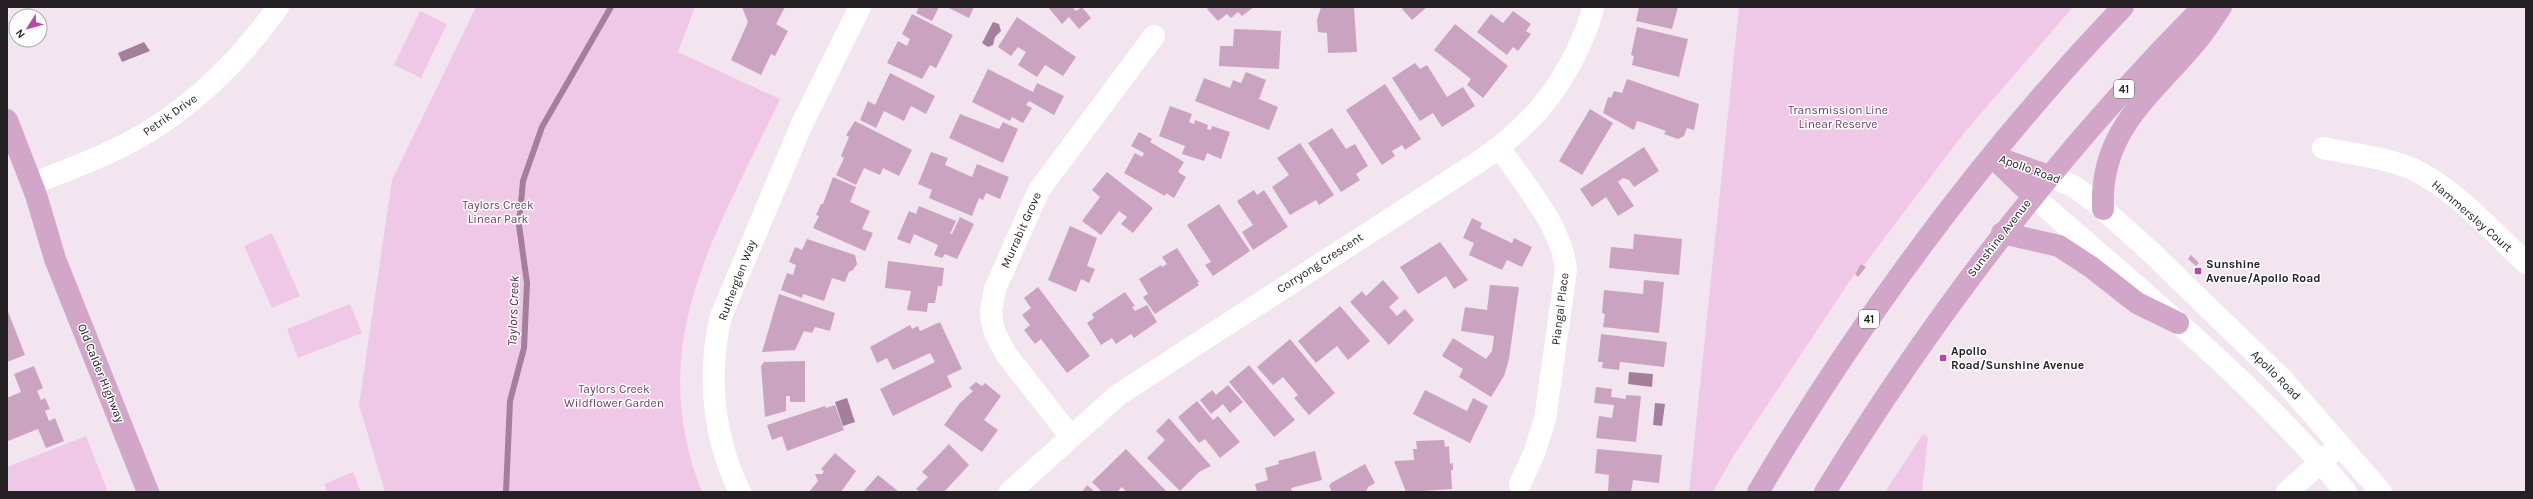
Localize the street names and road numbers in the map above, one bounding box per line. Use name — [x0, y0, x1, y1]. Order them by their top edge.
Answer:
road number: 41 — [2114, 80, 2134, 98]
street label: Petrik Drive — [140, 91, 200, 139]
street label: Apollo Road — [1997, 151, 2063, 187]
street label: Hammersley Court — [2429, 177, 2515, 255]
street label: Murrabit Grove — [998, 190, 1044, 270]
street label: Sunshine Avenue — [1964, 196, 2034, 280]
street label: Corryong Crescent — [1274, 230, 1366, 296]
street label: Rutherglen Way — [715, 237, 759, 322]
street label: Piangal Place — [1549, 272, 1571, 346]
road number: 41 — [1859, 310, 1879, 328]
street label: Old Calder Highway — [75, 322, 127, 425]
street label: Apollo Road — [2248, 347, 2304, 403]

